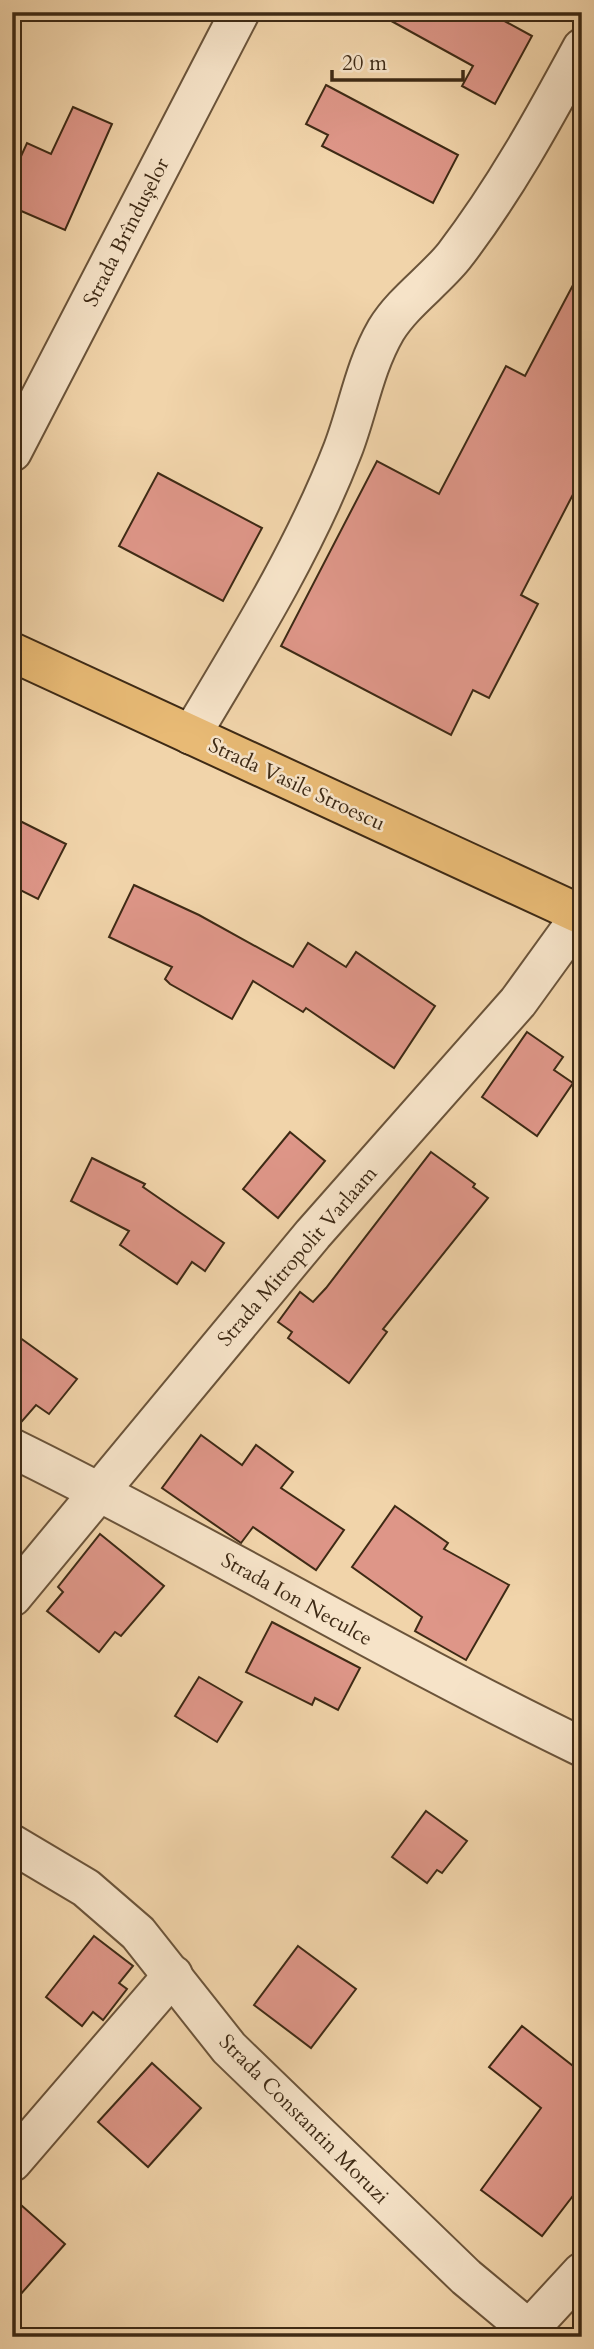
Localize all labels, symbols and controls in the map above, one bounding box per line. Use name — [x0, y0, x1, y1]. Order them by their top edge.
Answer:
scale bar — [332, 38, 463, 82]
text: 20 m — [342, 49, 387, 78]
street label: Strada Brîndușelor — [76, 153, 177, 312]
street label: Strada Vasile Stroescu — [204, 731, 390, 838]
street label: Strada Mitropolit Varlaam — [211, 1160, 384, 1353]
street label: Strada Ion Neculce — [216, 1546, 378, 1653]
street label: Strada Constantin Moruzi — [212, 2028, 395, 2211]

